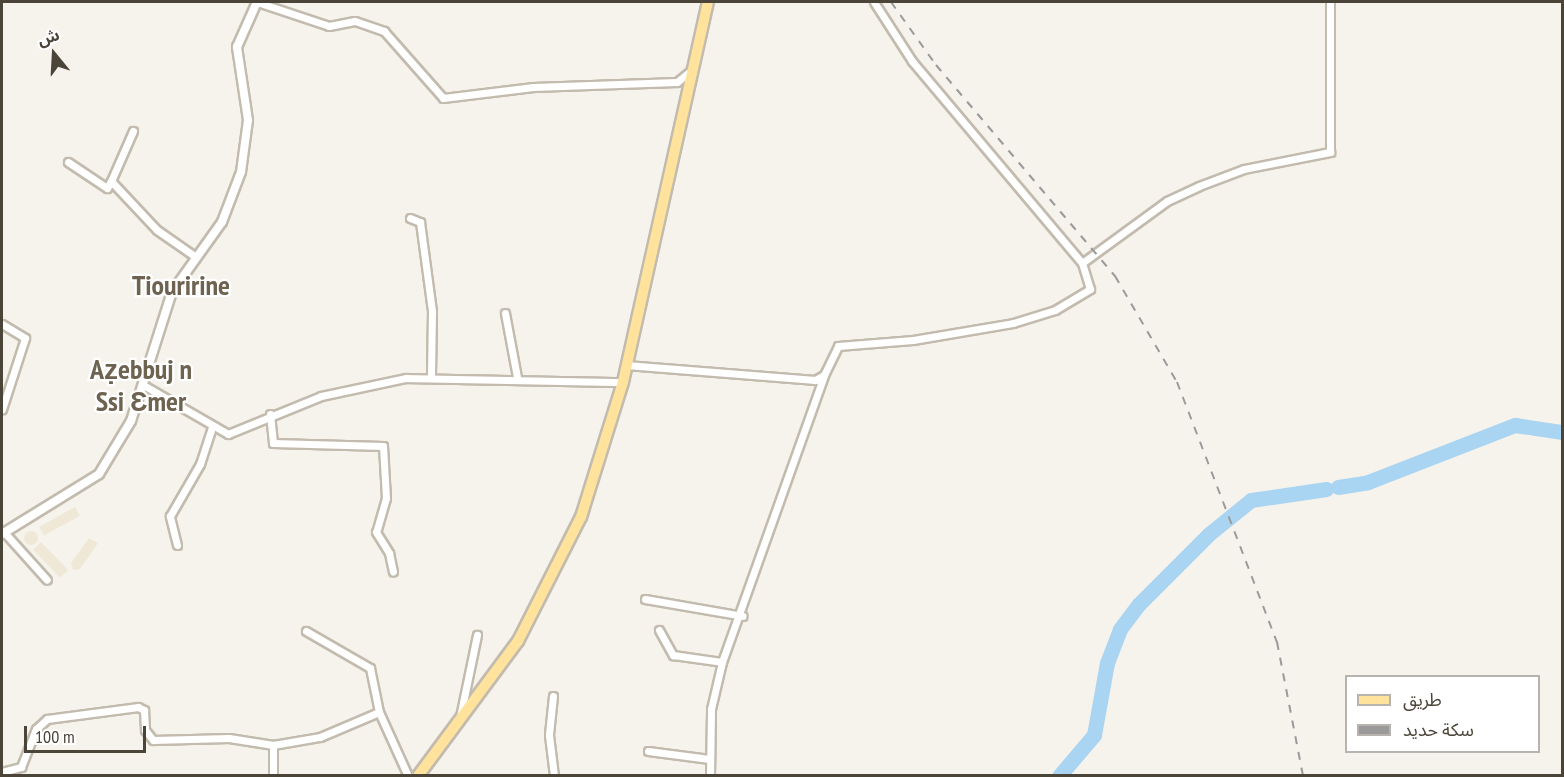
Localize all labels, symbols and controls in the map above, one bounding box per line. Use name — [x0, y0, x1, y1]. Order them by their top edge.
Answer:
north arrow — [24, 24, 84, 84]
text: ش — [35, 24, 62, 50]
district label: Tiouririne — [132, 268, 230, 302]
district label: Aẓebbuj n Ssi Ɛmer — [90, 352, 192, 418]
legend — [1345, 675, 1540, 753]
text: طريق — [1403, 688, 1442, 711]
scale bar — [27, 714, 148, 752]
text: سكة حديد — [1403, 718, 1474, 741]
text: 100 m — [35, 725, 75, 748]

